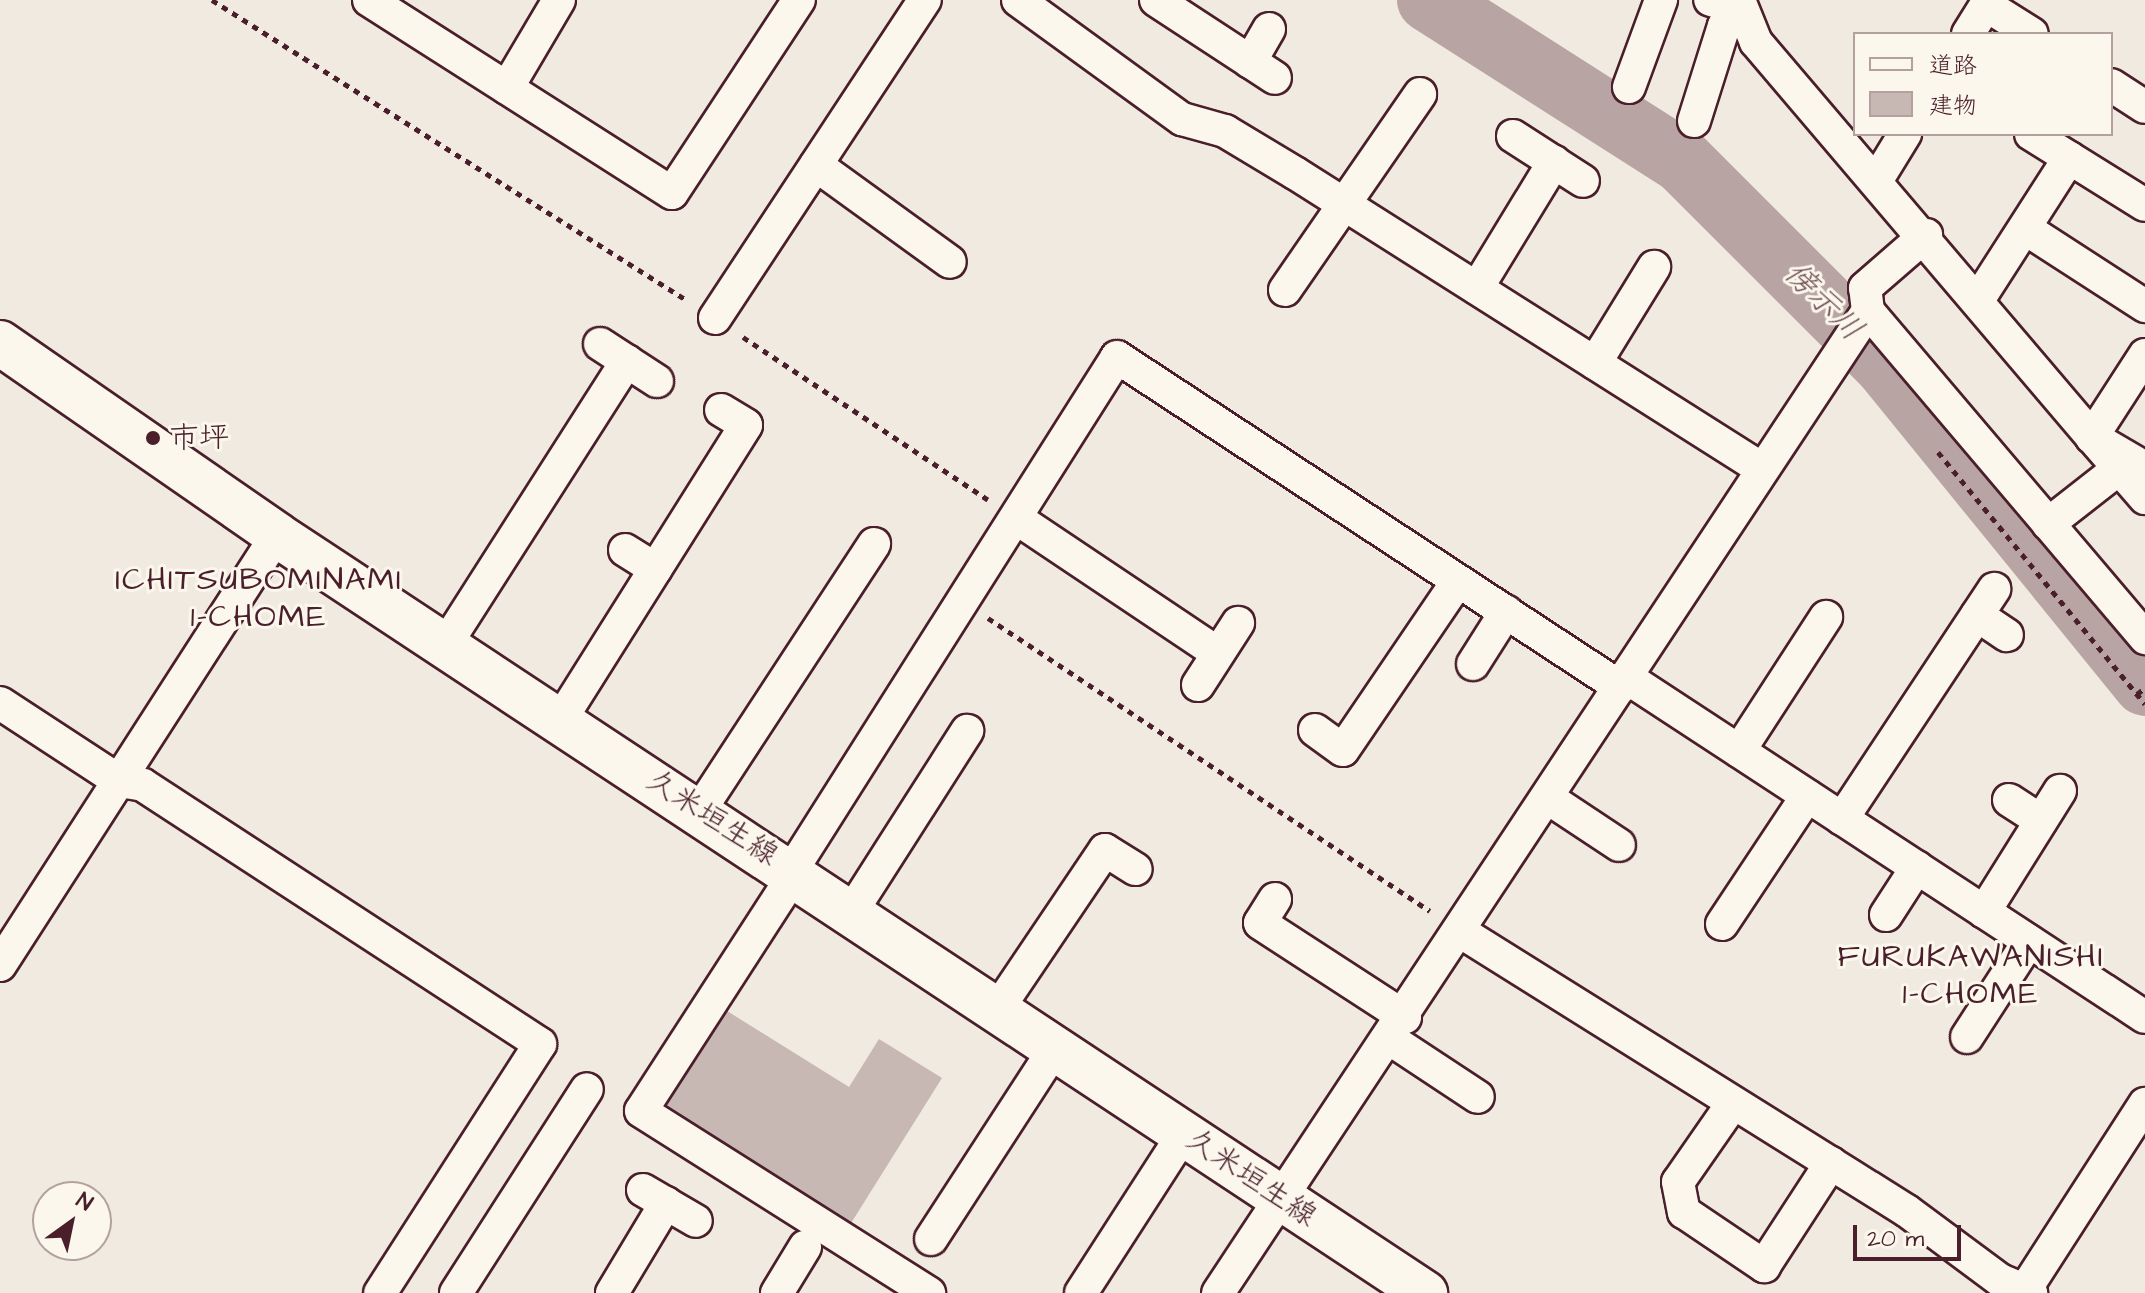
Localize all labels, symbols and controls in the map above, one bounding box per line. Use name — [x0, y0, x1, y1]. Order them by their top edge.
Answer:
legend — [1853, 32, 2113, 136]
text: 道路 — [1929, 49, 1977, 83]
text: 建物 — [1929, 89, 1977, 123]
water label: 傍示川 — [1775, 254, 1871, 350]
place label: 市坪 — [169, 420, 229, 456]
marker: 市坪 — [144, 429, 162, 447]
district label: ICHITSUBOMINAMI 1-CHOME — [115, 562, 403, 637]
street label: 久米垣生線 — [639, 762, 785, 874]
district label: FURUKAWANISHI 1-CHOME — [1837, 939, 2105, 1014]
street label: 久米垣生線 — [1179, 1121, 1323, 1235]
north arrow — [32, 1181, 112, 1261]
text: N — [70, 1185, 98, 1219]
scale bar — [1857, 1209, 1965, 1259]
text: 20 m — [1867, 1222, 1924, 1256]

